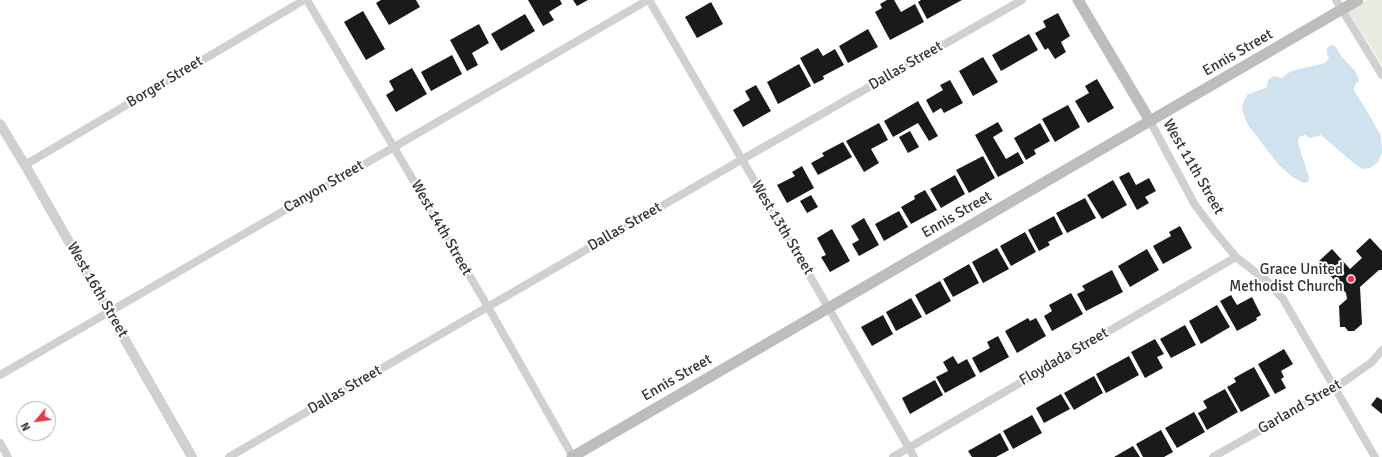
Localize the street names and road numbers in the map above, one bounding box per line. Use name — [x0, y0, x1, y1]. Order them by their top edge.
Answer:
street label: Ennis Street — [1200, 26, 1276, 80]
street label: Dallas Street — [866, 38, 946, 94]
street label: Borger Street — [124, 52, 206, 112]
street label: West 11th Street — [1159, 116, 1227, 218]
street label: Canyon Street — [281, 157, 367, 217]
street label: West 14th Street — [407, 177, 475, 279]
street label: West 13th Street — [747, 178, 817, 278]
street label: Ennis Street — [919, 188, 995, 242]
street label: Dallas Street — [585, 199, 665, 255]
street label: West 16th Street — [63, 239, 131, 341]
street label: Floydada Street — [1016, 324, 1112, 390]
street label: Ennis Street — [639, 351, 715, 405]
street label: Dallas Street — [305, 362, 385, 418]
street label: Garland Street — [1255, 376, 1345, 438]

